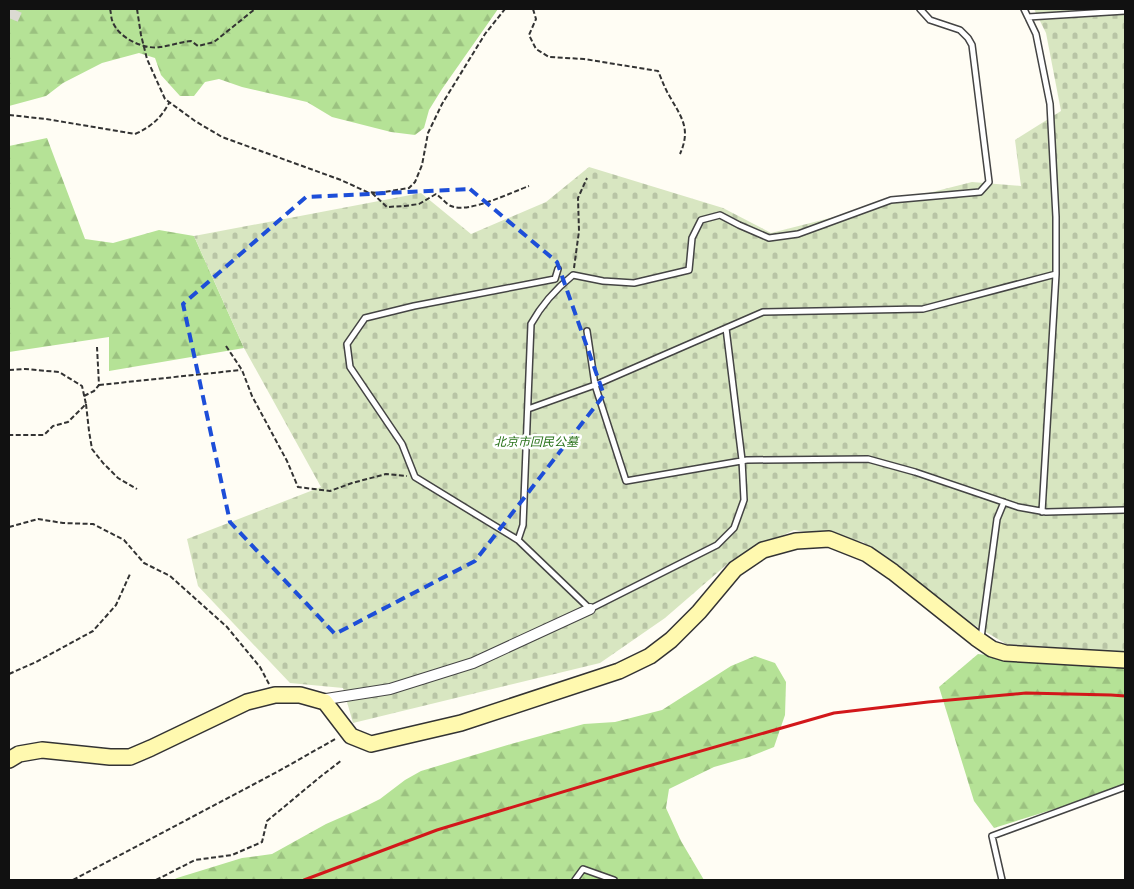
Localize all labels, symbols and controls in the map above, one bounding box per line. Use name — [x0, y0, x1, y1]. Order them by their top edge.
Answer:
park label: 北京市回民公墓 — [494, 432, 580, 449]

